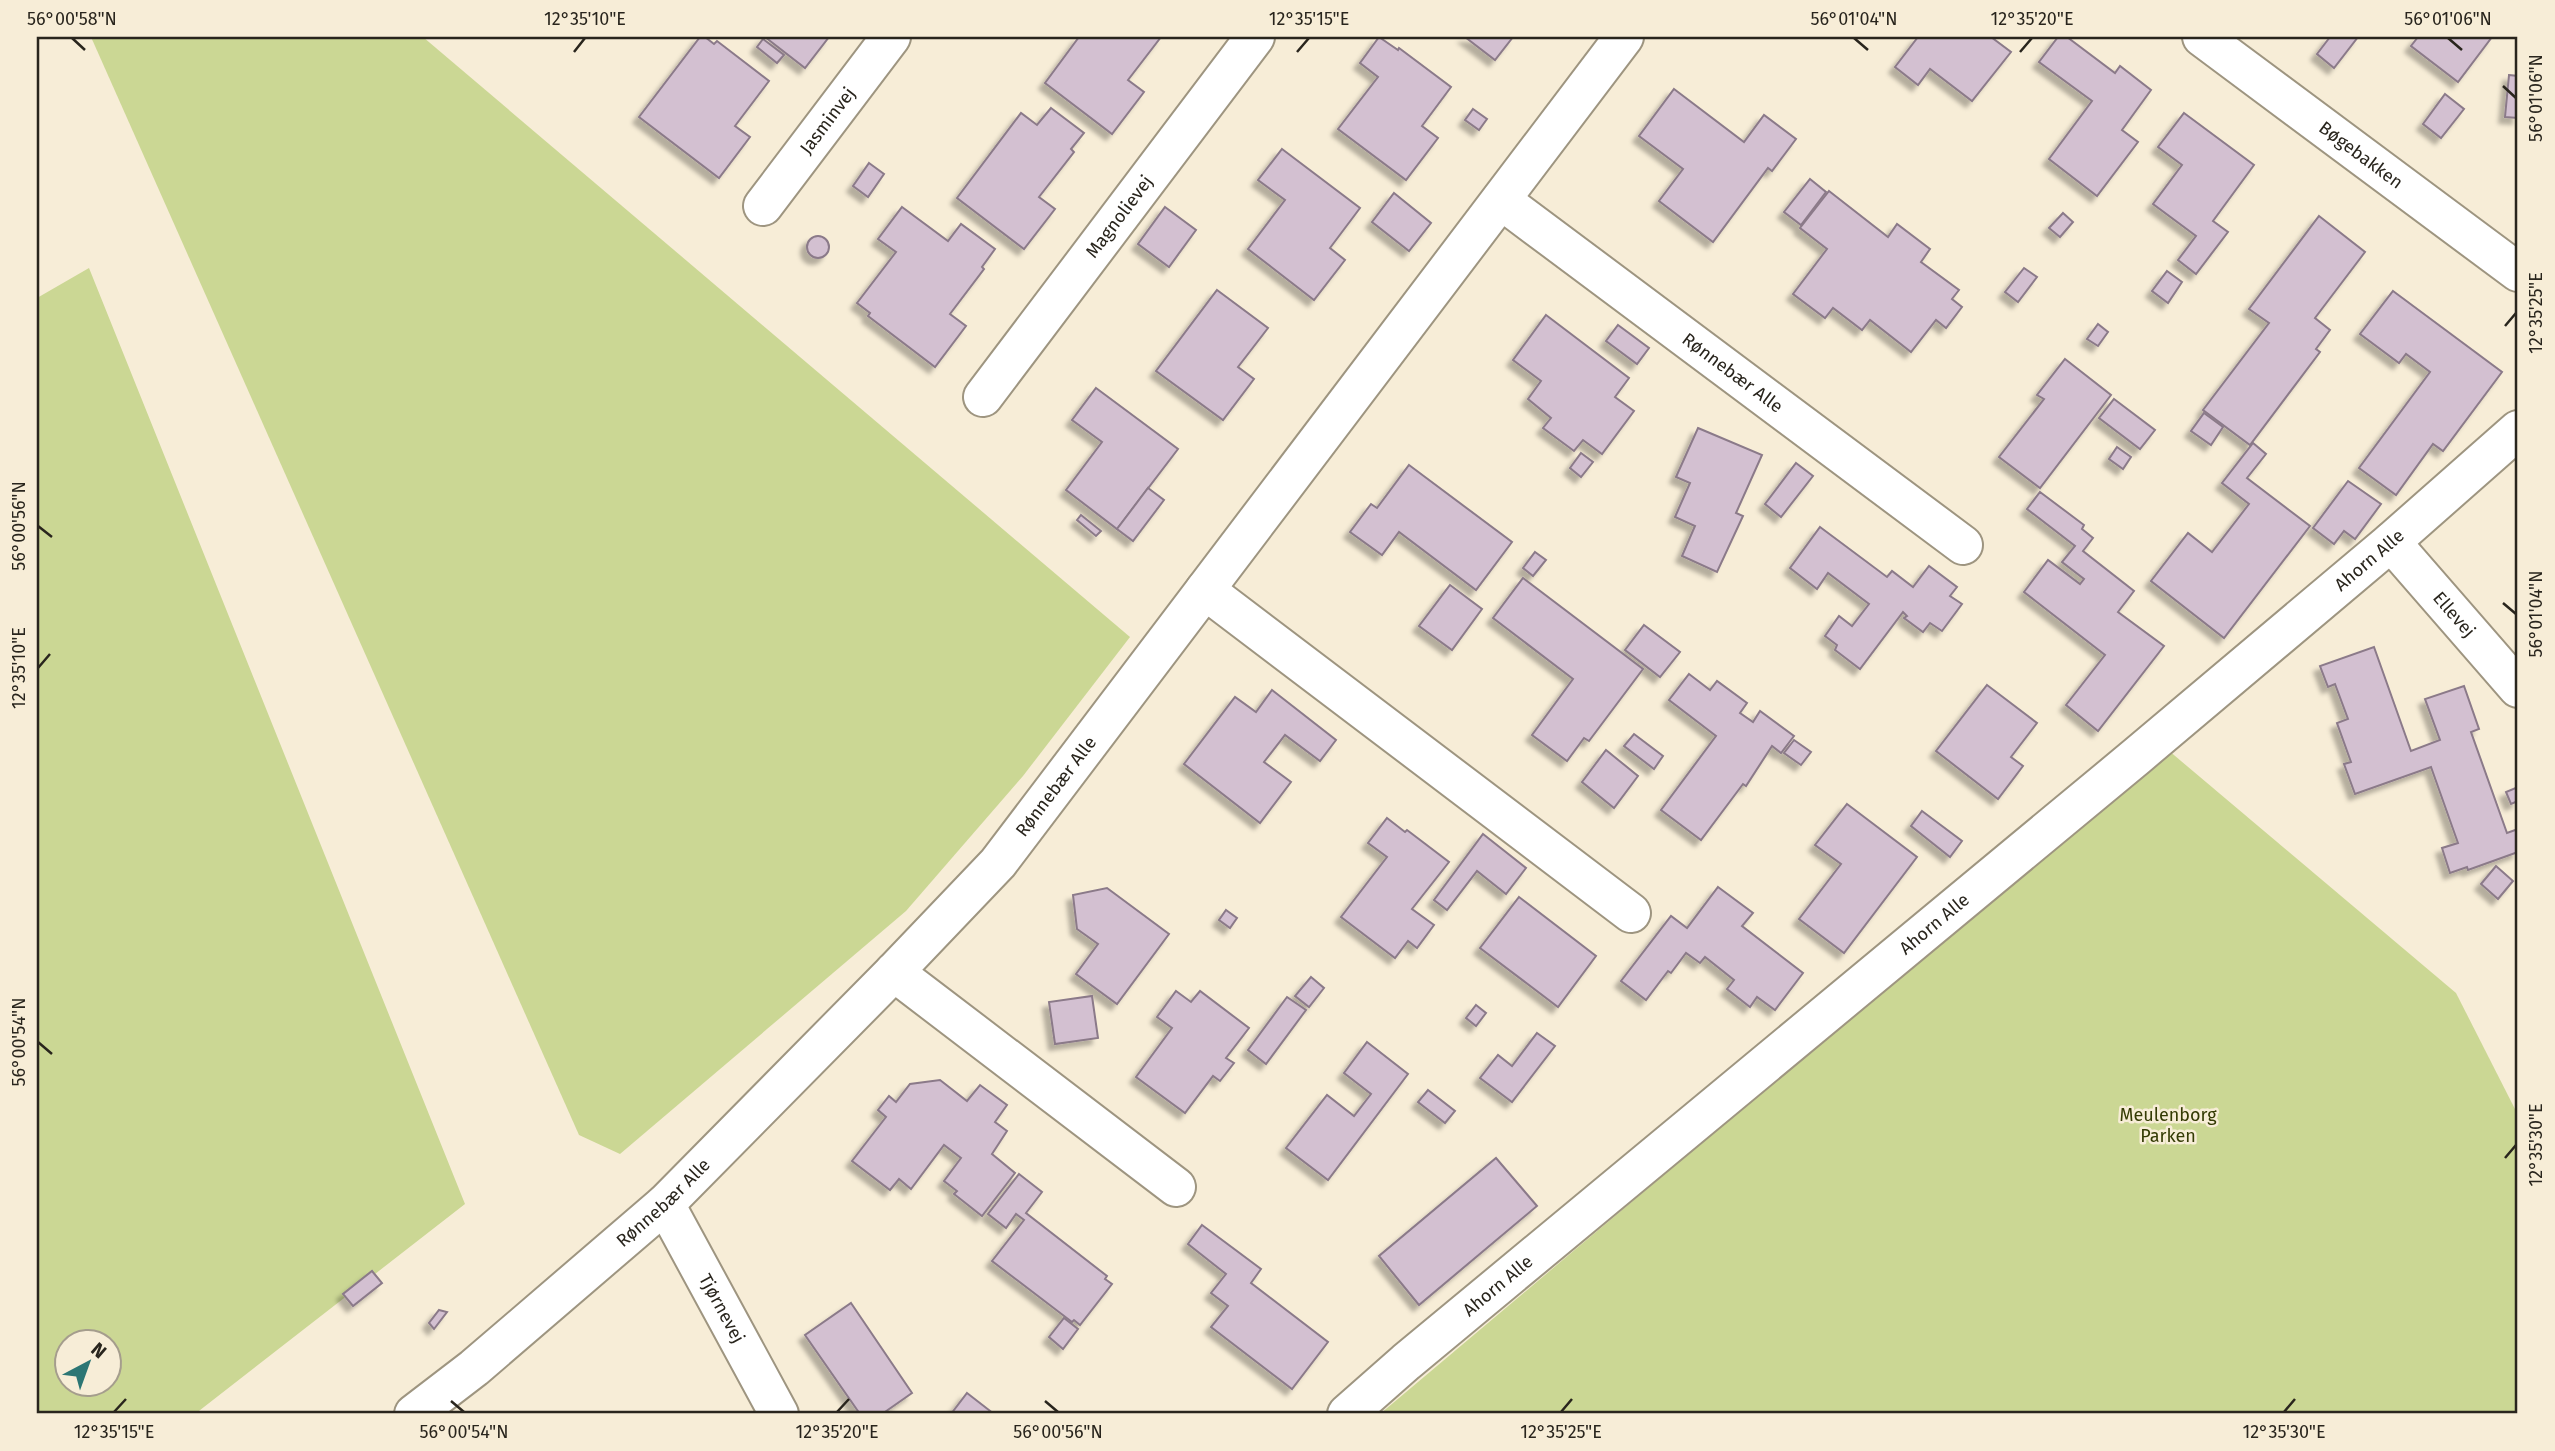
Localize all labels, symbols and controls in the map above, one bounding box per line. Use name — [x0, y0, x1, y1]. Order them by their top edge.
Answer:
text: 56°00'58"N — [27, 8, 117, 30]
text: 12°35'10"E — [544, 8, 626, 30]
text: 12°35'15"E — [1269, 8, 1349, 30]
text: 56°01'04"N — [1810, 8, 1898, 30]
text: 12°35'20"E — [1990, 8, 2074, 30]
text: 56°01'06"N — [2404, 8, 2492, 30]
text: 56°01'06"N — [2525, 54, 2547, 142]
street label: Jasminvej — [795, 83, 860, 158]
street label: Bøgebakken — [2314, 117, 2407, 194]
street label: Magnolievej — [1081, 171, 1158, 262]
text: 12°35'25"E — [2525, 272, 2547, 354]
street label: Rønnebær Alle — [1678, 328, 1787, 418]
text: 56°00'56"N — [8, 481, 30, 571]
street label: Ahorn Alle — [2330, 525, 2409, 596]
text: 56°01'04"N — [2525, 570, 2547, 658]
street label: Ellevej — [2428, 587, 2480, 642]
text: 12°35'10"E — [8, 627, 30, 709]
street label: Rønnebær Alle — [1011, 732, 1101, 841]
street label: Ahorn Alle — [1895, 889, 1974, 959]
text: 56°00'54"N — [8, 998, 30, 1086]
text: 12°35'30"E — [2525, 1103, 2547, 1187]
park label: Meulenborg Parken — [2119, 1104, 2217, 1147]
street label: Rønnebær Alle — [612, 1154, 715, 1252]
street label: Ahorn Alle — [1458, 1250, 1537, 1321]
street label: Tjørnevej — [694, 1270, 749, 1347]
north arrow — [52, 1328, 122, 1398]
text: N — [87, 1338, 111, 1363]
text: 12°35'15"E — [74, 1421, 154, 1443]
text: 56°00'54"N — [420, 1421, 508, 1443]
text: 12°35'20"E — [795, 1421, 879, 1443]
text: 56°00'56"N — [1013, 1421, 1103, 1443]
text: 12°35'25"E — [1520, 1421, 1602, 1443]
text: 12°35'30"E — [2242, 1421, 2326, 1443]

